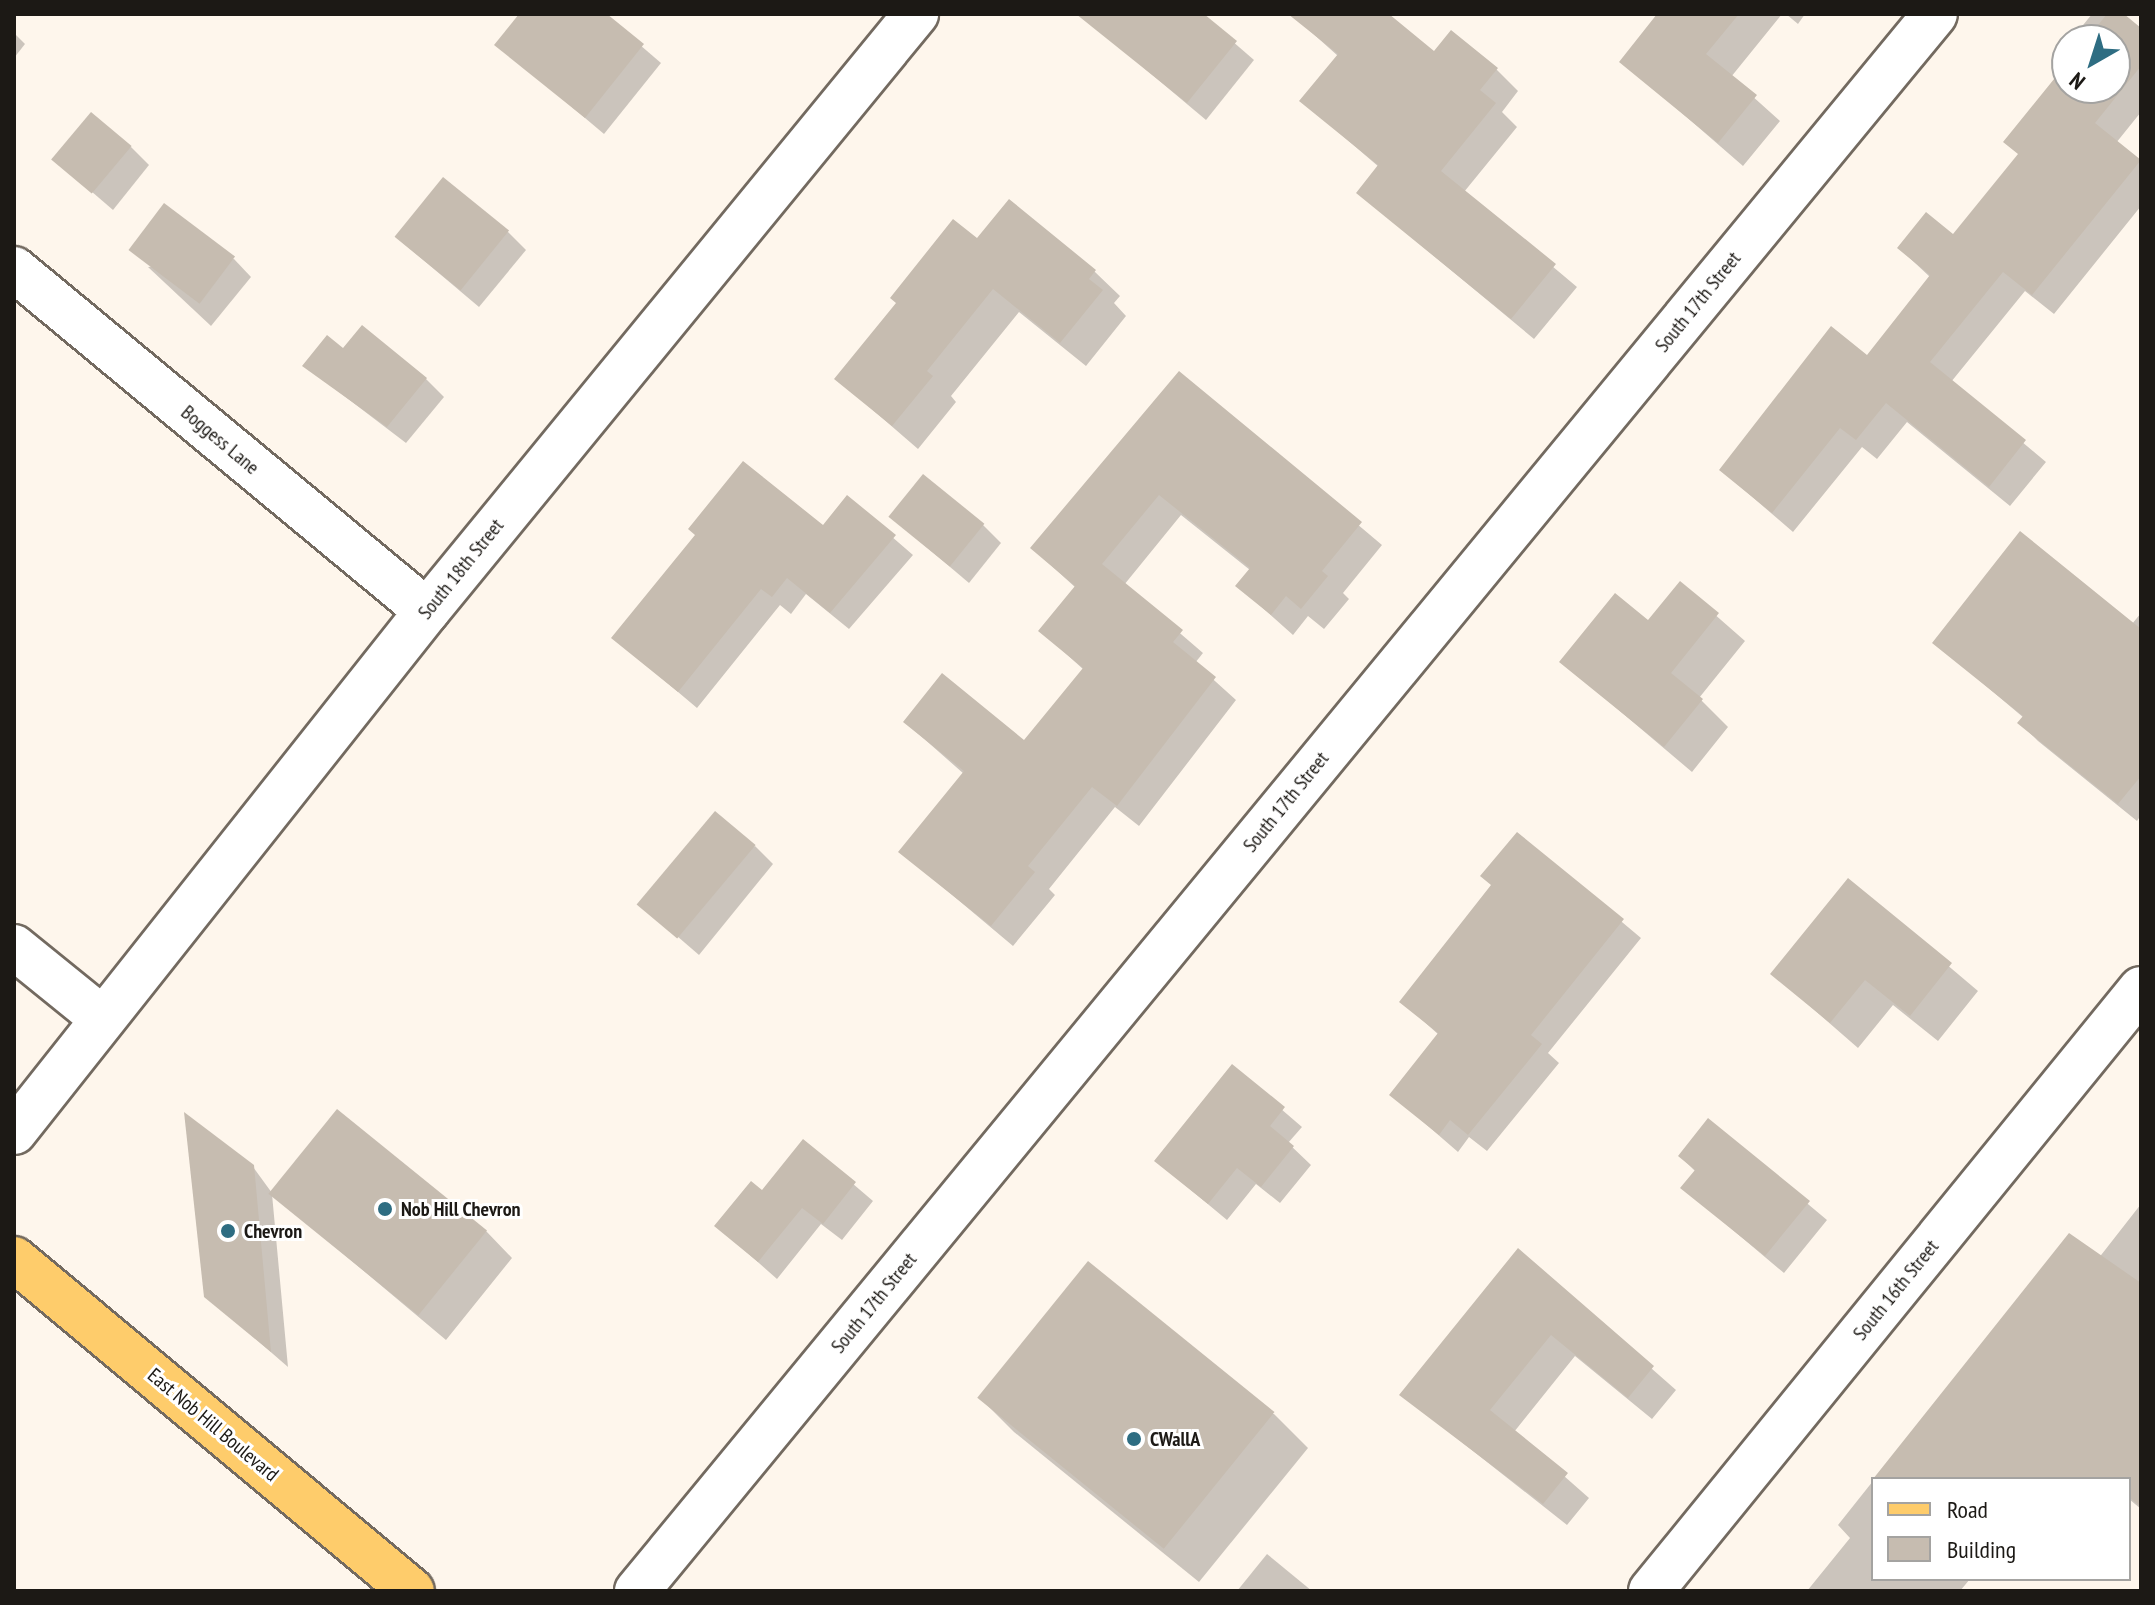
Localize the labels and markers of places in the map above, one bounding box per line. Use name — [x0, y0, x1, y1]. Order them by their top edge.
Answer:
place label: Nob Hill Chevron — [401, 1197, 521, 1221]
marker: Nob Hill Chevron — [376, 1200, 394, 1218]
place label: Chevron — [244, 1219, 302, 1243]
marker: Chevron — [219, 1222, 237, 1240]
place label: CWallA — [1150, 1427, 1200, 1451]
marker: CWallA — [1125, 1430, 1143, 1448]

